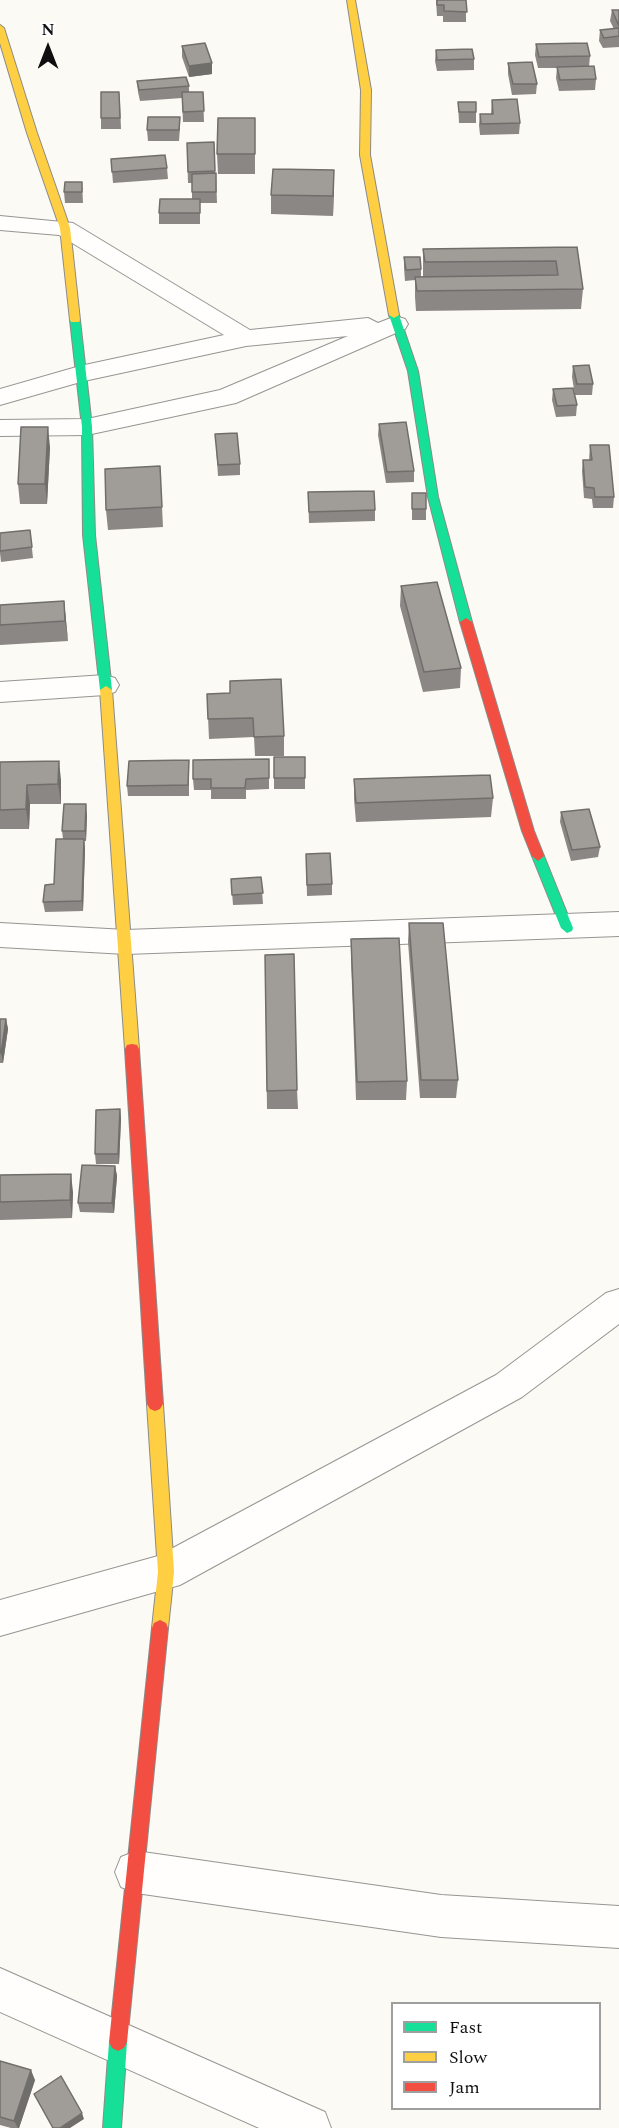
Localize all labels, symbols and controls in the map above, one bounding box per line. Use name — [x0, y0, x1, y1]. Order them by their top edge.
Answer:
north arrow — [18, 18, 78, 78]
text: N — [41, 18, 55, 42]
legend — [391, 2002, 601, 2110]
text: Fast — [449, 2014, 482, 2041]
text: Slow — [449, 2044, 487, 2071]
text: Jam — [449, 2074, 480, 2101]

